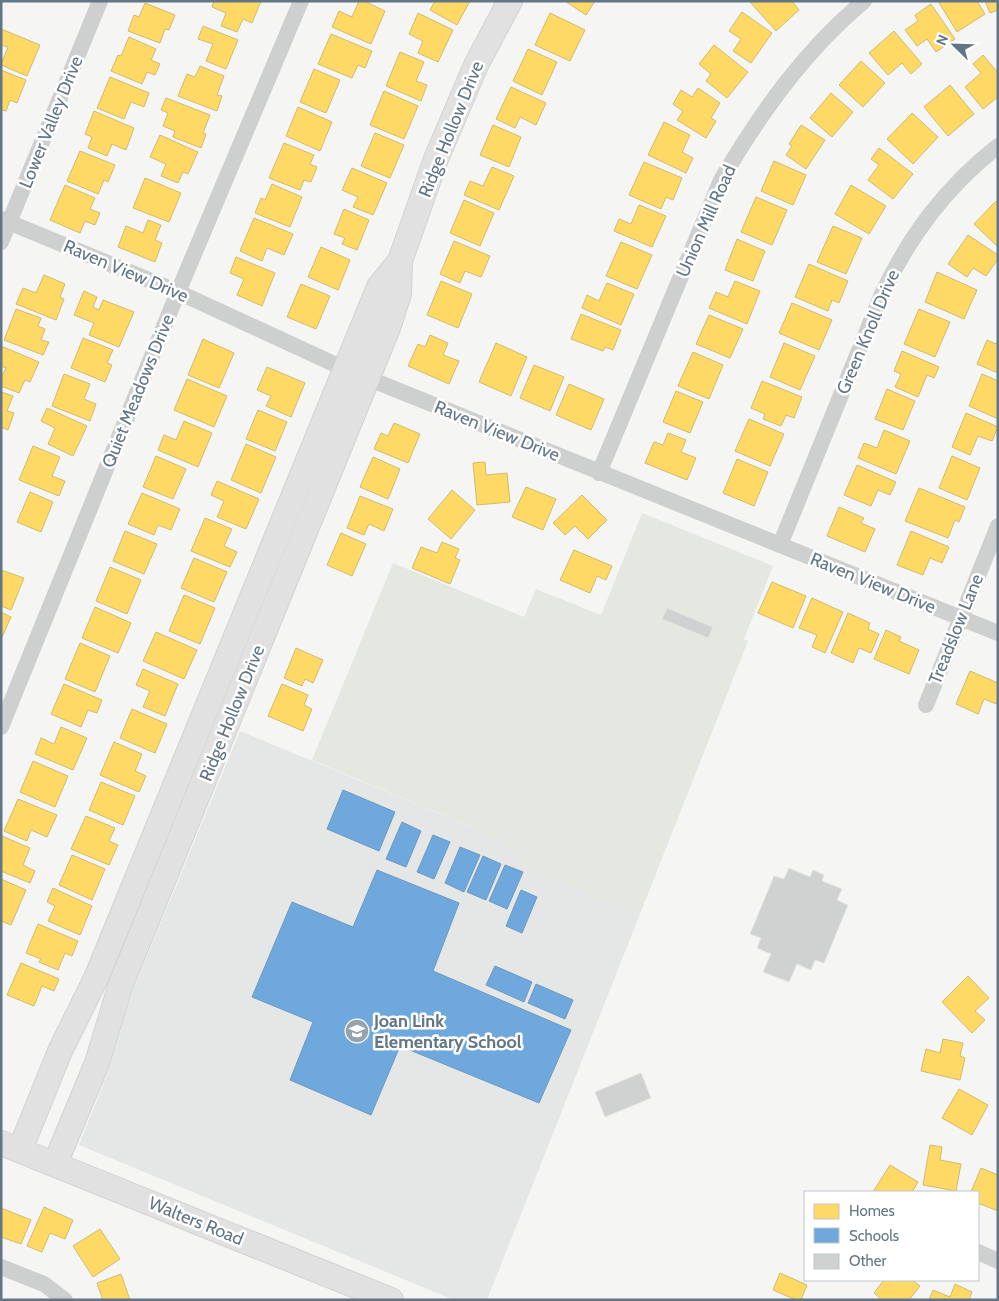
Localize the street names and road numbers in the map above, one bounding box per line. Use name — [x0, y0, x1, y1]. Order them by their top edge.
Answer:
street label: Lower Valley Drive — [14, 53, 88, 191]
street label: Ridge Hollow Drive — [414, 58, 488, 200]
street label: Union Mill Road — [671, 161, 741, 281]
street label: Raven View Drive — [60, 235, 192, 307]
street label: Green Knoll Drive — [832, 266, 904, 398]
street label: Quiet Meadows Drive — [97, 311, 179, 471]
street label: Raven View Drive — [431, 396, 563, 466]
street label: Raven View Drive — [807, 548, 939, 618]
street label: Treadslow Lane — [924, 571, 988, 687]
street label: Ridge Hollow Drive — [195, 642, 269, 784]
street label: Walters Road — [145, 1192, 247, 1250]

